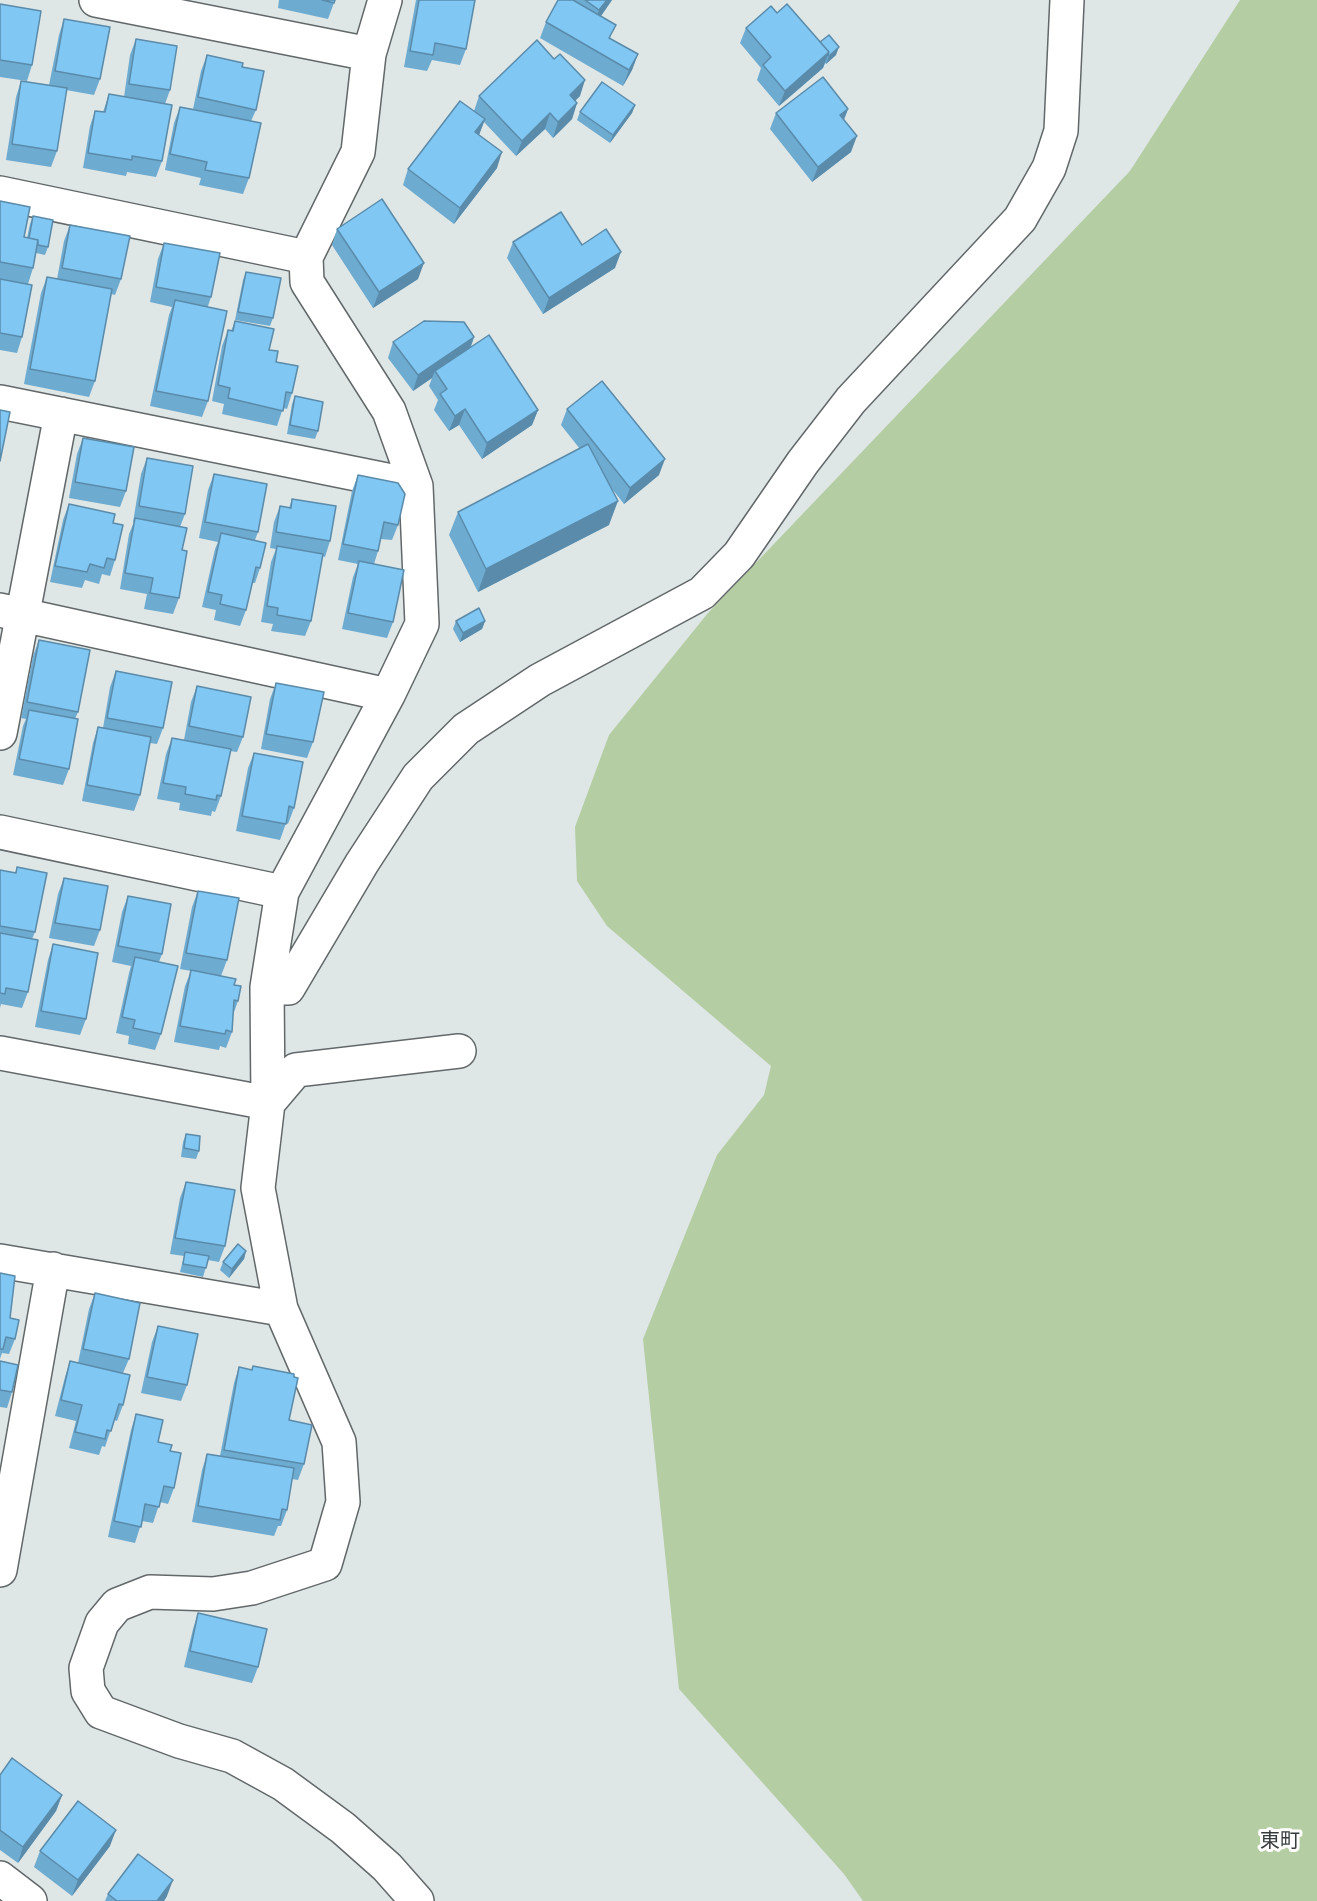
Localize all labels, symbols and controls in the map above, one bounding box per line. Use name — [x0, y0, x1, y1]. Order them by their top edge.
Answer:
district label: 東町 — [1260, 1829, 1300, 1853]

